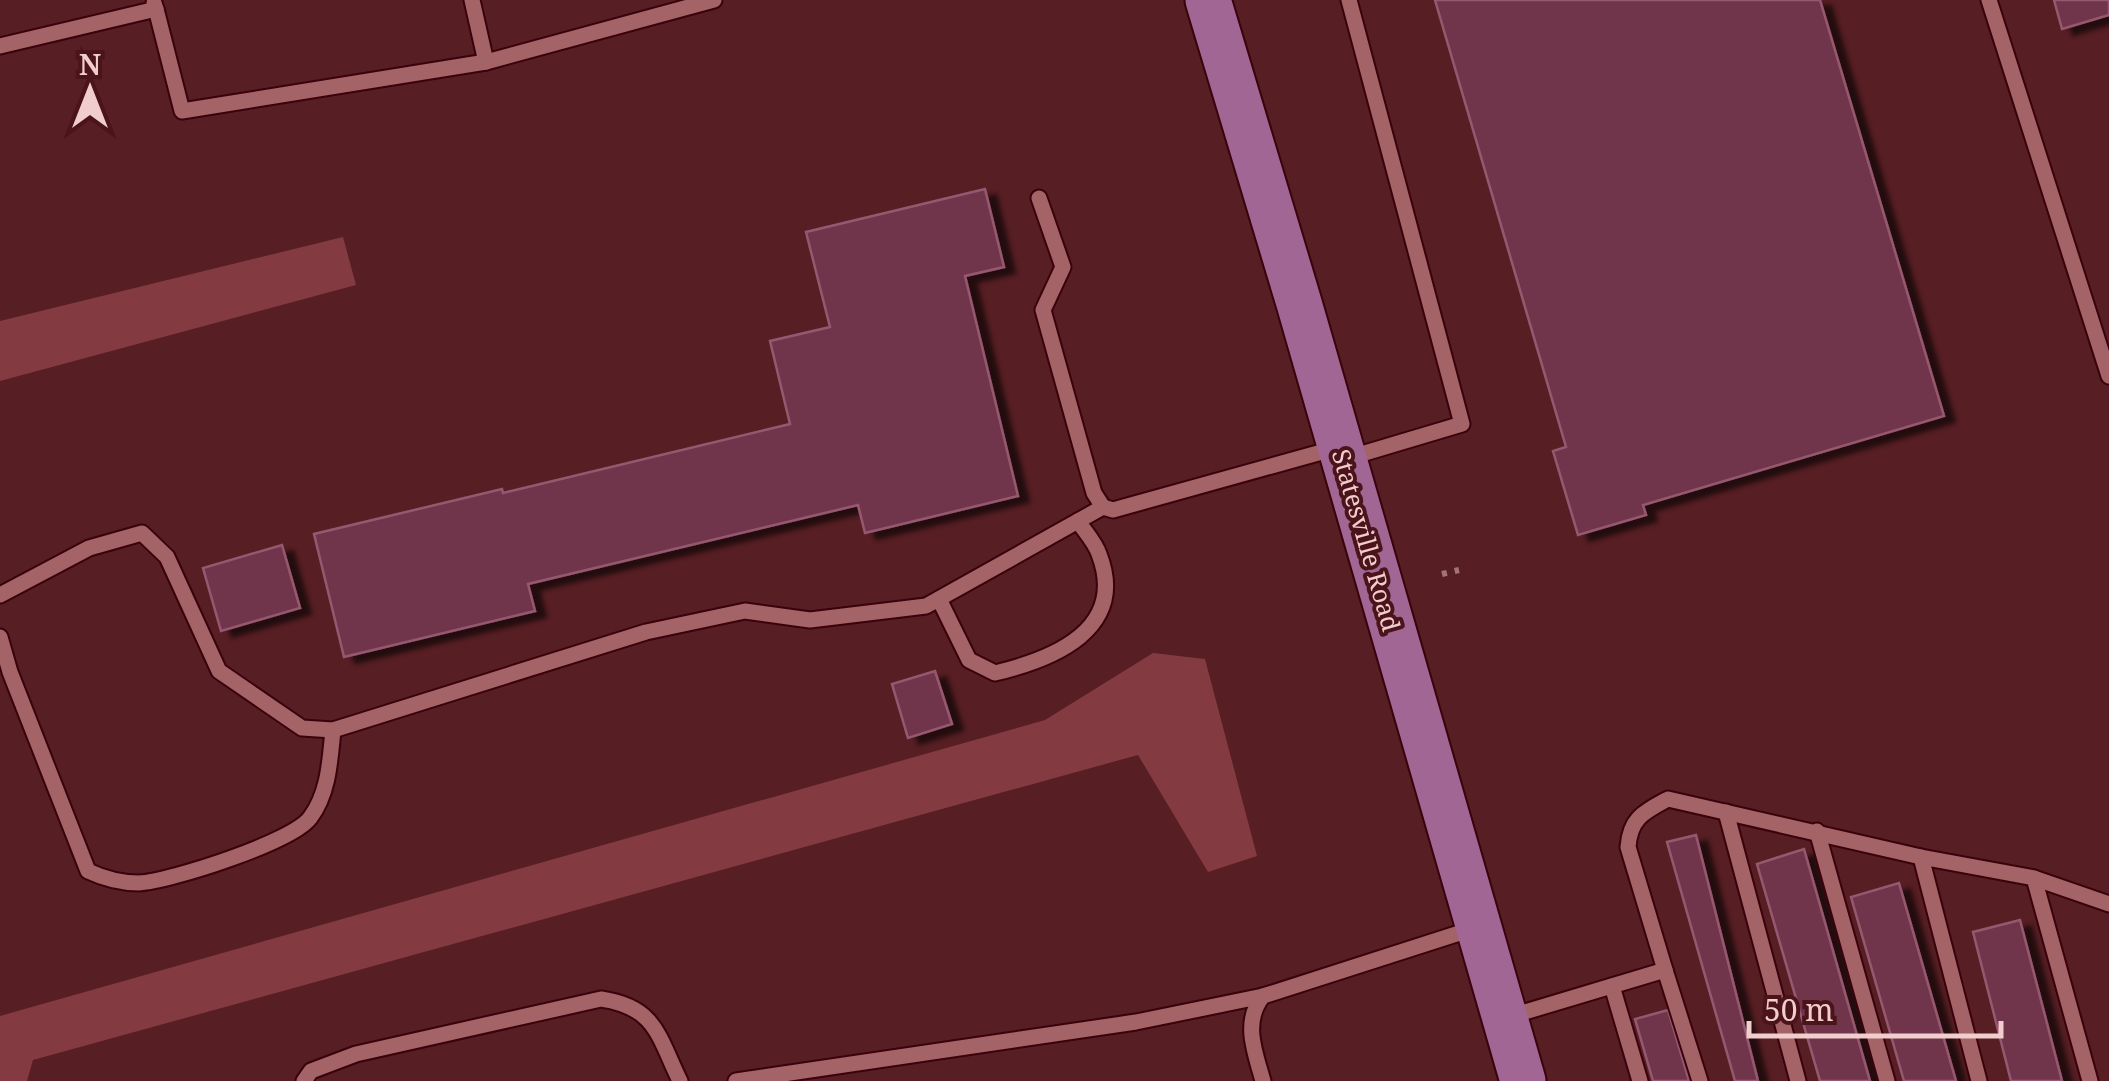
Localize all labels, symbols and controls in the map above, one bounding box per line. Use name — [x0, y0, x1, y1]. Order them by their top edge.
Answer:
north arrow — [40, 40, 140, 140]
text: N — [79, 45, 101, 83]
street label: Statesville Road — [1325, 445, 1409, 635]
scale bar — [1749, 976, 2002, 1038]
text: 50 m — [1764, 989, 1834, 1030]

